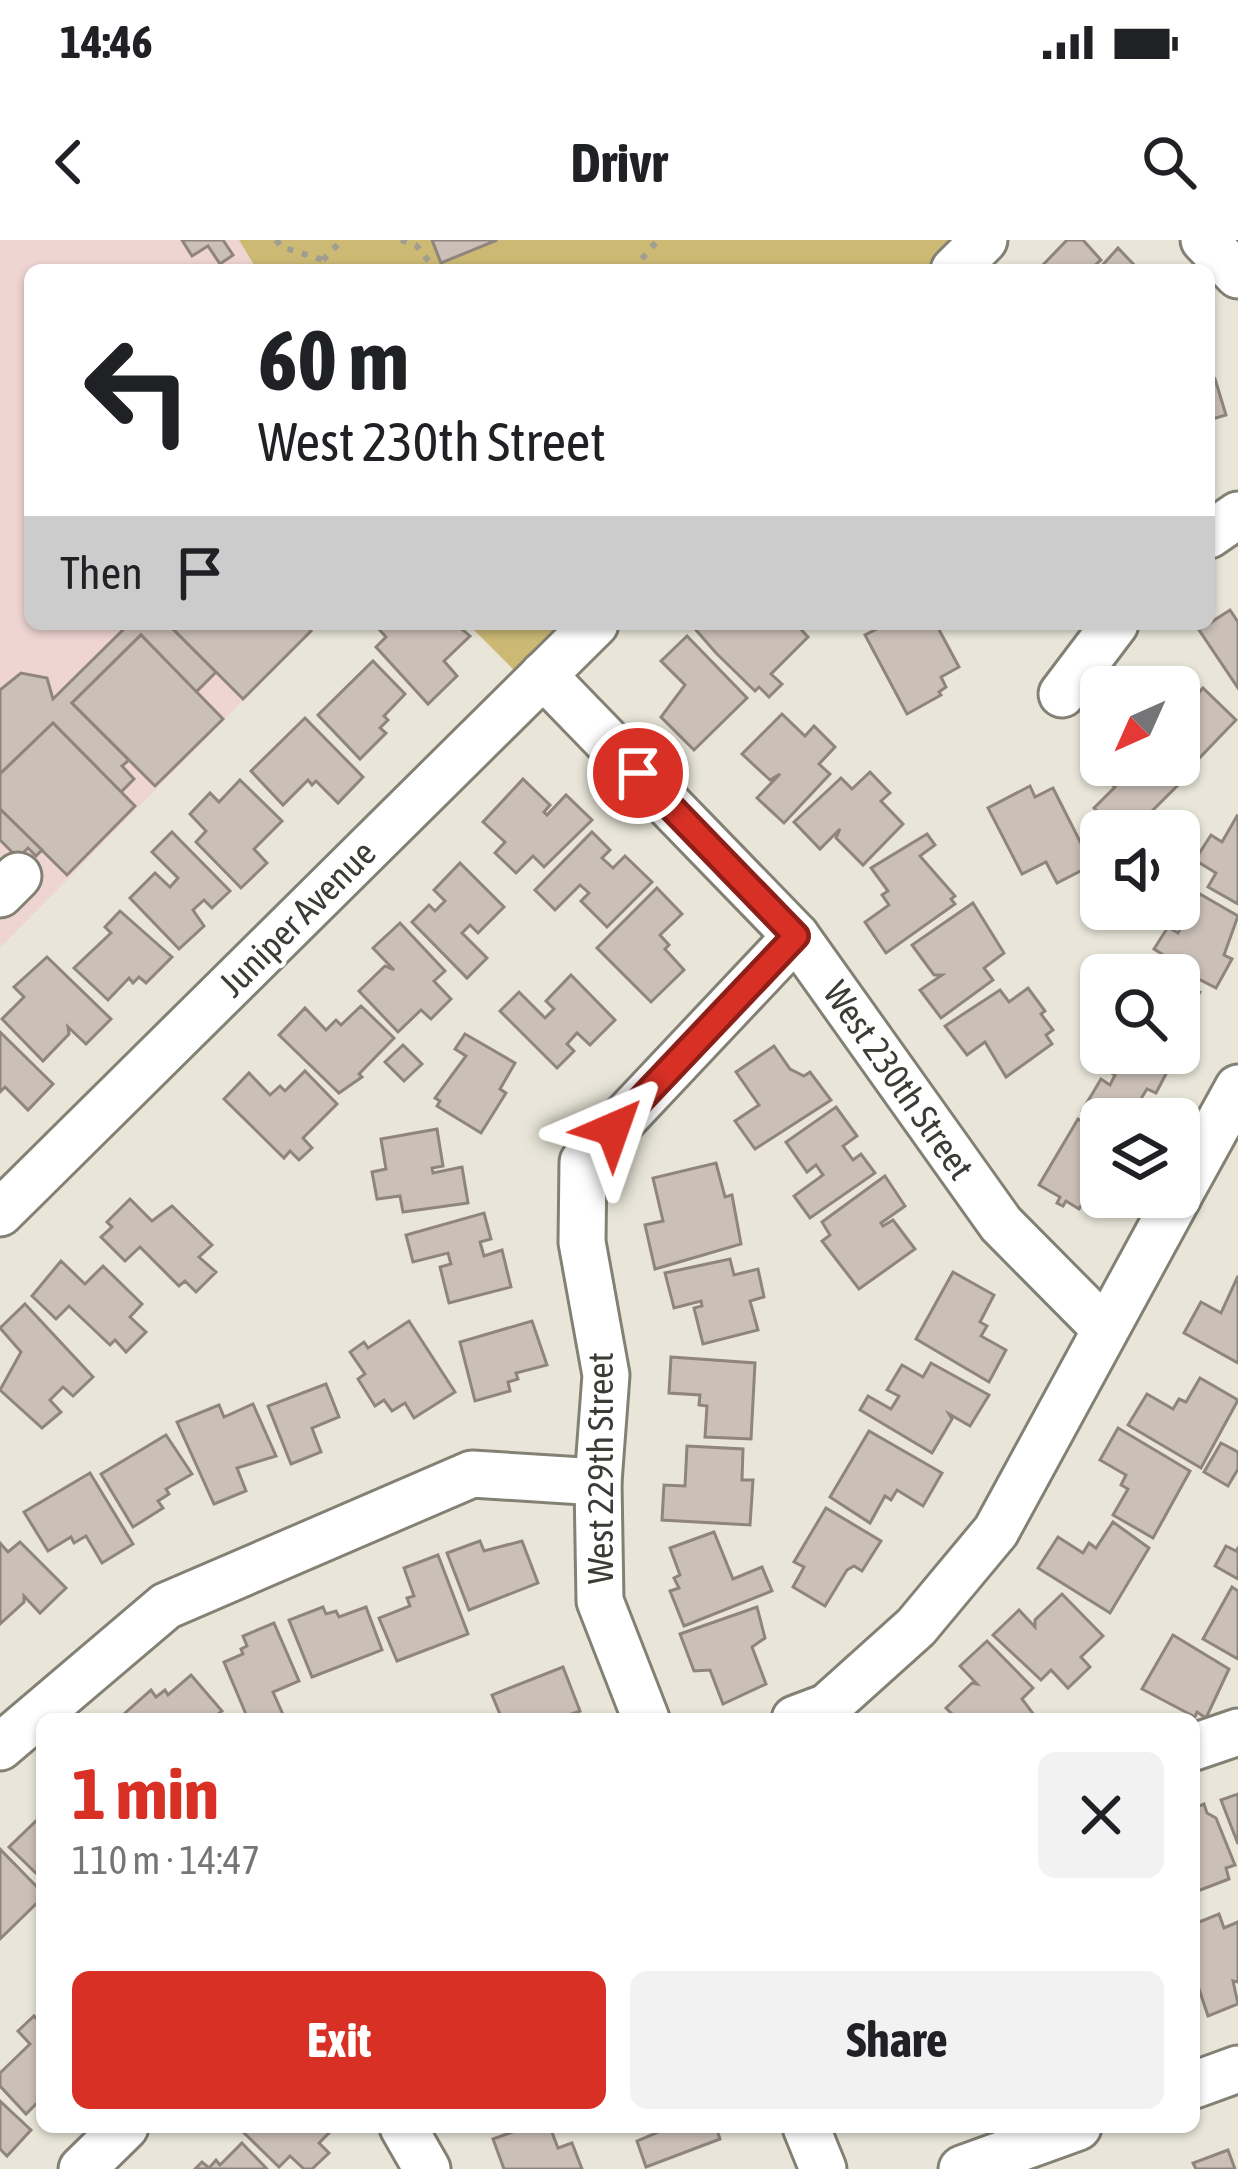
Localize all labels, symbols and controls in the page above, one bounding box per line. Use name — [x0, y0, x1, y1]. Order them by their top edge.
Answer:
text: 14:46 — [60, 16, 153, 68]
icon: back — [36, 129, 102, 195]
icon: search — [1136, 129, 1202, 195]
text: Drivr — [571, 132, 667, 193]
icon: left — [60, 312, 216, 468]
text: 60 m — [258, 312, 409, 408]
text: West 230th Street — [258, 411, 606, 472]
icon: arrive — [167, 540, 233, 606]
text: Then — [60, 547, 143, 599]
north arrow — [1080, 666, 1200, 786]
map controls — [1080, 666, 1200, 1218]
pin — [587, 722, 689, 824]
icon: arrive — [605, 740, 671, 806]
button: sound — [1080, 810, 1200, 930]
street label: Juniper Avenue — [210, 831, 384, 1005]
button: search — [1080, 954, 1200, 1074]
street label: West 230th Street — [815, 973, 983, 1187]
position arrow — [550, 1066, 676, 1192]
button: layers — [1080, 1098, 1200, 1218]
street label: West 229th Street — [579, 1352, 621, 1584]
text: 1 min — [72, 1752, 219, 1834]
button: close — [1038, 1752, 1164, 1878]
text: 110 m · 14:47 — [72, 1838, 260, 1882]
button: Exit — [72, 1971, 606, 2109]
button: Share — [630, 1971, 1164, 2109]

